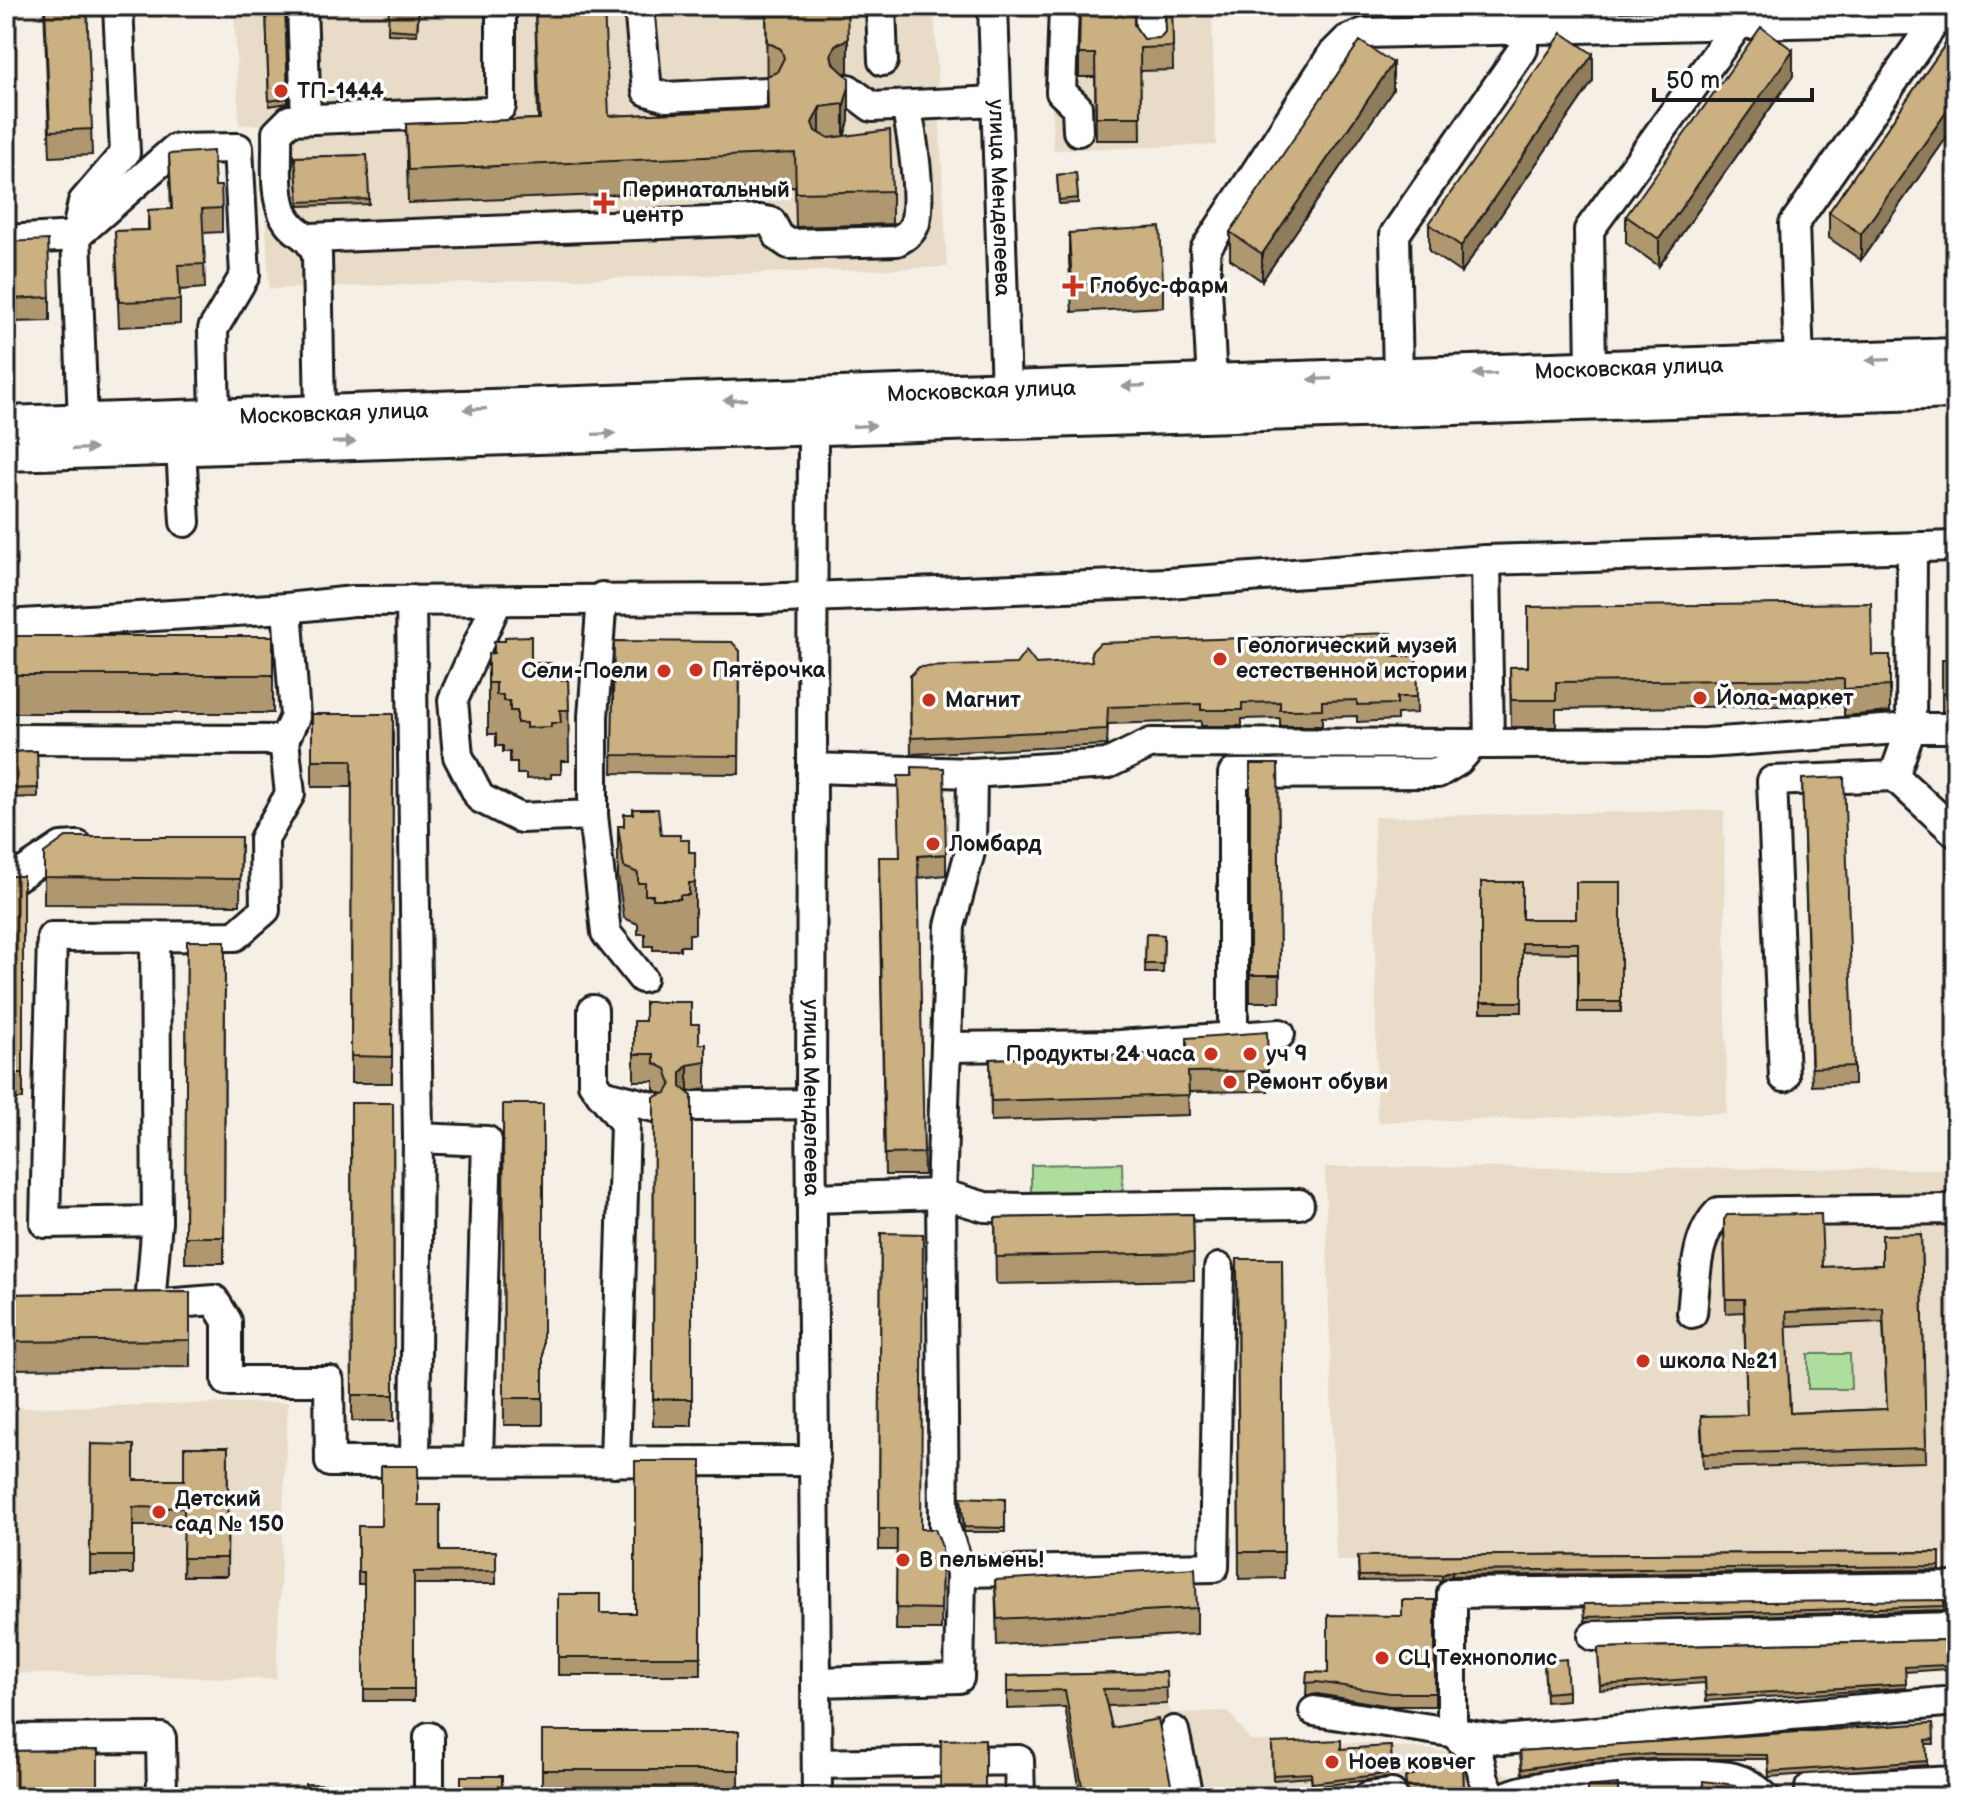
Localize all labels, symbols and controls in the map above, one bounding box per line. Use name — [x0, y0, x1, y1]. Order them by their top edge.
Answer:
scale bar — [1654, 52, 1812, 102]
text: 50 m — [1666, 66, 1720, 95]
place label: ТП-1444 — [297, 78, 384, 105]
marker: ТП-1444 — [272, 82, 290, 100]
street label: улица Менделеева — [983, 99, 1016, 297]
place label: Перинатальный центр — [622, 177, 790, 229]
marker: Перинатальный центр — [593, 192, 615, 214]
place label: Глобус-фарм — [1089, 273, 1228, 300]
marker: Глобус-фарм — [1064, 277, 1082, 295]
street label: Московская улица — [1534, 352, 1724, 385]
one-way arrow — [1865, 353, 1890, 366]
one-way arrow — [1472, 367, 1497, 380]
one-way arrow — [1307, 373, 1332, 386]
street label: Московская улица — [886, 374, 1076, 408]
one-way arrow — [1121, 380, 1146, 393]
one-way arrow — [722, 393, 747, 406]
street label: Московская улица — [239, 397, 429, 430]
one-way arrow — [462, 403, 487, 416]
one-way arrow — [852, 419, 877, 432]
one-way arrow — [592, 427, 617, 440]
one-way arrow — [332, 435, 357, 448]
one-way arrow — [72, 443, 97, 456]
place label: Геологический музей естественной истории — [1236, 633, 1467, 685]
marker: Геологический музей естественной истории — [1211, 650, 1229, 668]
place label: Пятёрочка — [712, 657, 826, 684]
place label: Сели-Поели — [521, 658, 648, 685]
marker: Пятёрочка — [687, 661, 705, 679]
marker: Сели-Поели — [655, 662, 673, 680]
place label: Йола-маркет — [1716, 683, 1854, 712]
place label: Магнит — [945, 687, 1021, 714]
marker: Йола-маркет — [1691, 689, 1709, 707]
marker: Магнит — [920, 691, 938, 709]
place label: Ломбард — [948, 831, 1042, 858]
marker: Ломбард — [924, 835, 942, 853]
street label: улица Менделеева — [797, 999, 825, 1197]
place label: Продукты 24 часа — [1006, 1041, 1195, 1068]
place label: уч 9 — [1266, 1041, 1308, 1068]
marker: Продукты 24 часа — [1202, 1045, 1220, 1063]
marker: уч 9 — [1241, 1045, 1259, 1063]
place label: Ремонт обуви — [1246, 1069, 1388, 1096]
marker: Ремонт обуви — [1221, 1073, 1239, 1091]
place label: школа №21 — [1659, 1348, 1778, 1375]
marker: школа №21 — [1634, 1352, 1652, 1370]
place label: Детский сад № 150 — [175, 1486, 284, 1538]
marker: Детский сад № 150 — [150, 1503, 168, 1521]
place label: В пельмень! — [919, 1547, 1044, 1574]
marker: В пельмень! — [894, 1551, 912, 1569]
place label: СЦ Технополис — [1398, 1645, 1557, 1672]
marker: СЦ Технополис — [1373, 1649, 1391, 1667]
place label: Ноев ковчег — [1348, 1749, 1476, 1776]
marker: Ноев ковчег — [1323, 1753, 1341, 1771]

